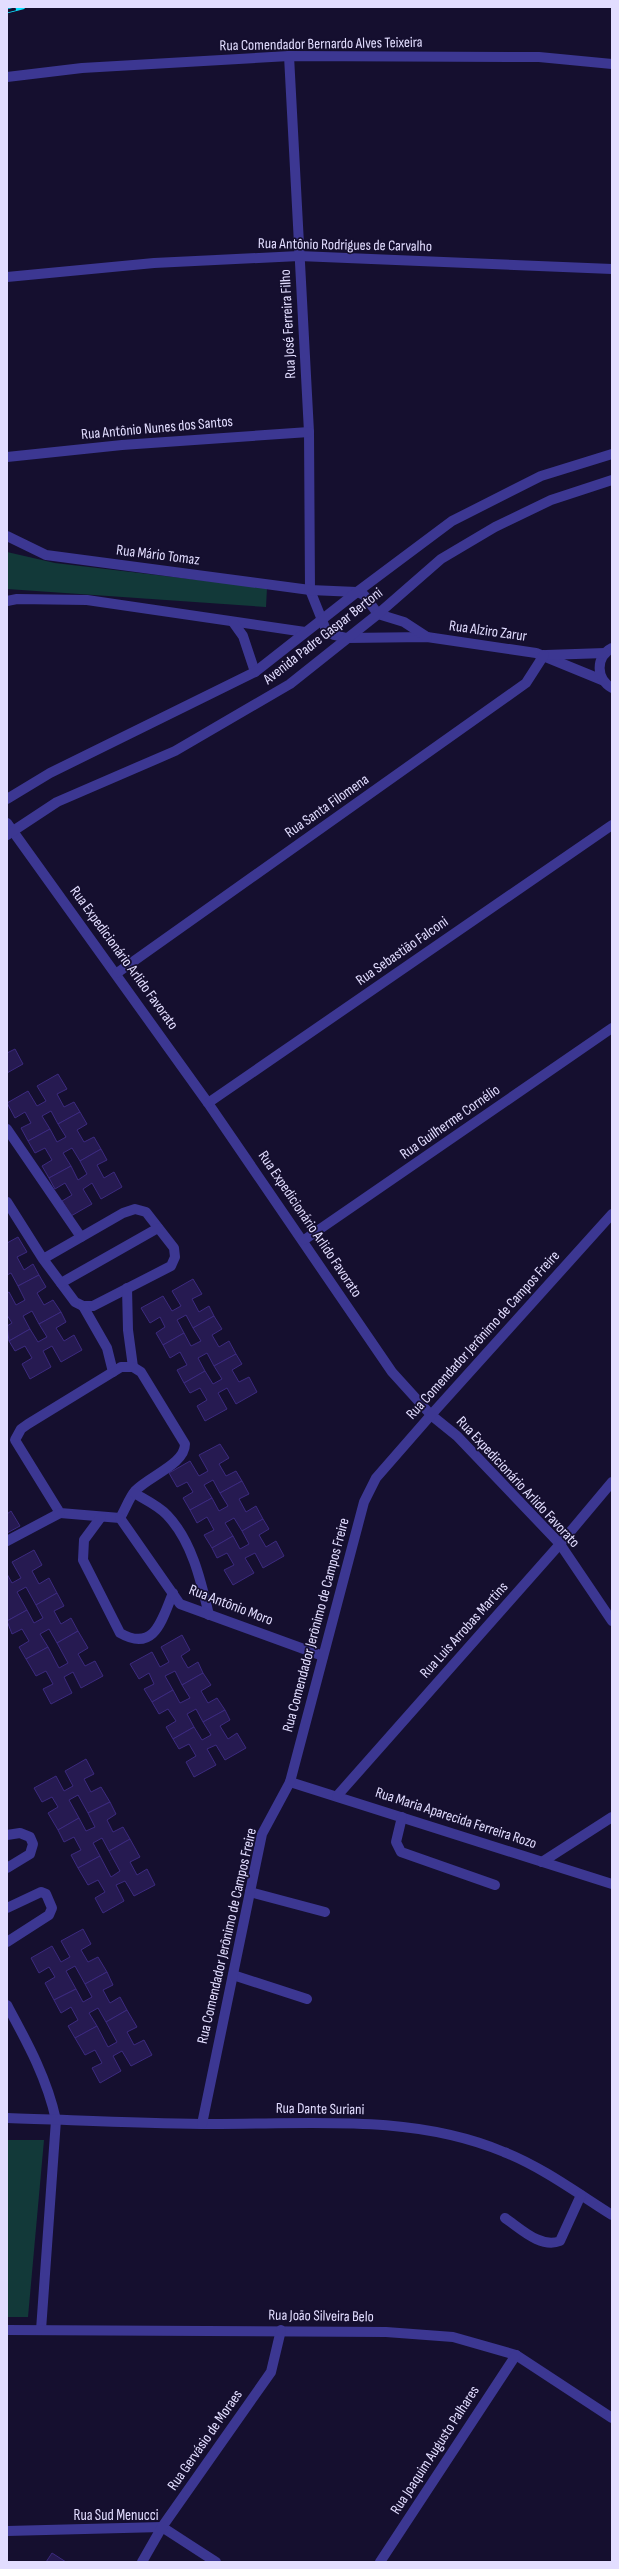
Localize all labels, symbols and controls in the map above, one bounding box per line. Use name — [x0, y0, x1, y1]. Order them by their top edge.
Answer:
street label: Rua Comendador Bernardo Alves Teixeira — [219, 33, 423, 55]
street label: Rua Antônio Rodrigues de Carvalho — [258, 234, 432, 256]
street label: Rua José Ferreira Filho — [276, 269, 300, 379]
street label: Rua Antônio Nunes dos Santos — [80, 412, 234, 444]
street label: Rua Mário Tomaz — [115, 540, 201, 570]
street label: Avenida Padre Gaspar Bertoni — [259, 583, 387, 689]
street label: Rua Alziro Zarur — [448, 616, 529, 646]
street label: Rua Santa Filomena — [281, 770, 373, 842]
street label: Rua Expedicionário Arlido Favorato — [66, 883, 182, 1033]
street label: Rua Sebastião Falconi — [352, 912, 452, 990]
street label: Rua Guilherme Cornélio — [396, 1080, 504, 1164]
street label: Rua Expedicionário Arlido Favorato — [254, 1147, 366, 1301]
street label: Rua Comendador Jerônimo de Campos Freire — [402, 1247, 564, 1423]
street label: Rua Expedicionário Arlido Favorato — [452, 1412, 584, 1552]
street label: Rua Comendador Jerônimo de Campos Freire — [278, 1516, 354, 1734]
street label: Rua Luis Arrobas Martins — [416, 1578, 512, 1682]
street label: Rua Antônio Moro — [186, 1580, 276, 1630]
street label: Rua Maria Aparecida Ferreira Rozo — [373, 1783, 539, 1853]
street label: Rua Comendador Jerônimo de Campos Freire — [193, 1826, 261, 2046]
street label: Rua Dante Suriani — [276, 2099, 365, 2119]
street label: Rua João Silveira Belo — [268, 2306, 374, 2326]
street label: Rua Joaquim Augusto Palhares — [386, 2382, 484, 2518]
street label: Rua Gervásio de Moraes — [163, 2386, 247, 2494]
street label: Rua Sud Menucci — [73, 2506, 159, 2525]

